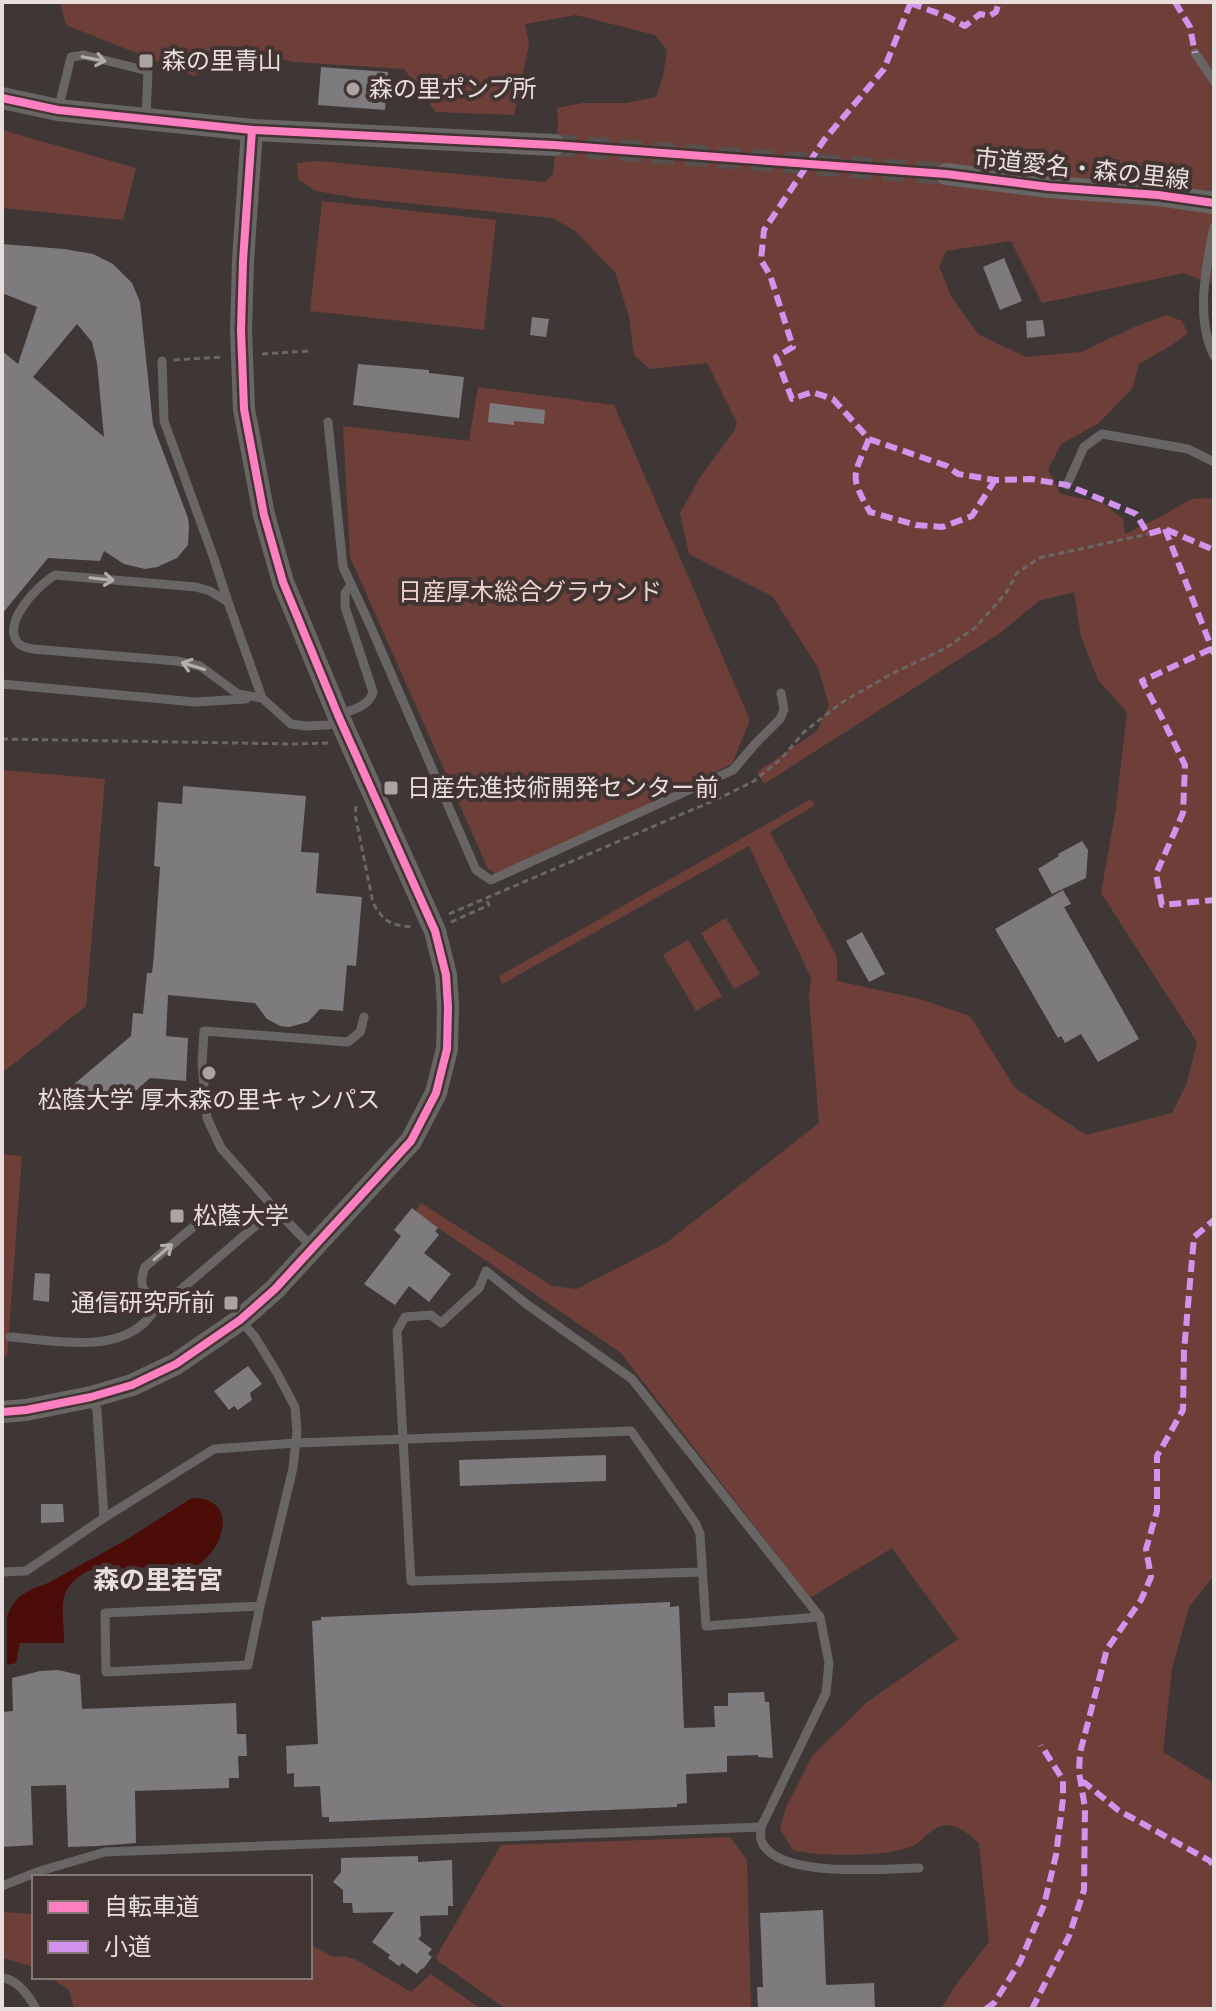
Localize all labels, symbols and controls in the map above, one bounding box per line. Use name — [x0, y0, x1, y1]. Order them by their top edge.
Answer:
place label: 森の里青山 — [162, 45, 282, 75]
one-way arrow — [80, 52, 106, 67]
marker: 森の里青山 — [137, 52, 155, 70]
place label: 森の里ポンプ所 — [369, 73, 536, 103]
marker: 森の里ポンプ所 — [344, 80, 362, 98]
street label: 市道愛名・森の里線 — [973, 142, 1191, 194]
one-way arrow — [88, 571, 115, 586]
park label: 日産厚木総合グラウンド — [398, 576, 662, 606]
one-way arrow — [181, 658, 206, 672]
place label: 日産先進技術開発センター前 — [407, 772, 719, 802]
marker: 日産先進技術開発センター前 — [382, 779, 400, 797]
marker: 松蔭大学 厚木森の里キャンパス — [200, 1064, 218, 1082]
place label: 松蔭大学 厚木森の里キャンパス — [38, 1084, 380, 1114]
place label: 松蔭大学 — [193, 1200, 289, 1230]
marker: 松蔭大学 — [168, 1207, 186, 1225]
one-way arrow — [152, 1243, 172, 1261]
place label: 通信研究所前 — [71, 1287, 215, 1317]
marker: 通信研究所前 — [222, 1294, 240, 1312]
district label: 森の里若宮 — [93, 1563, 223, 1596]
legend — [32, 1875, 312, 1979]
text: 自転車道 — [104, 1891, 200, 1921]
text: 小道 — [104, 1931, 152, 1961]

